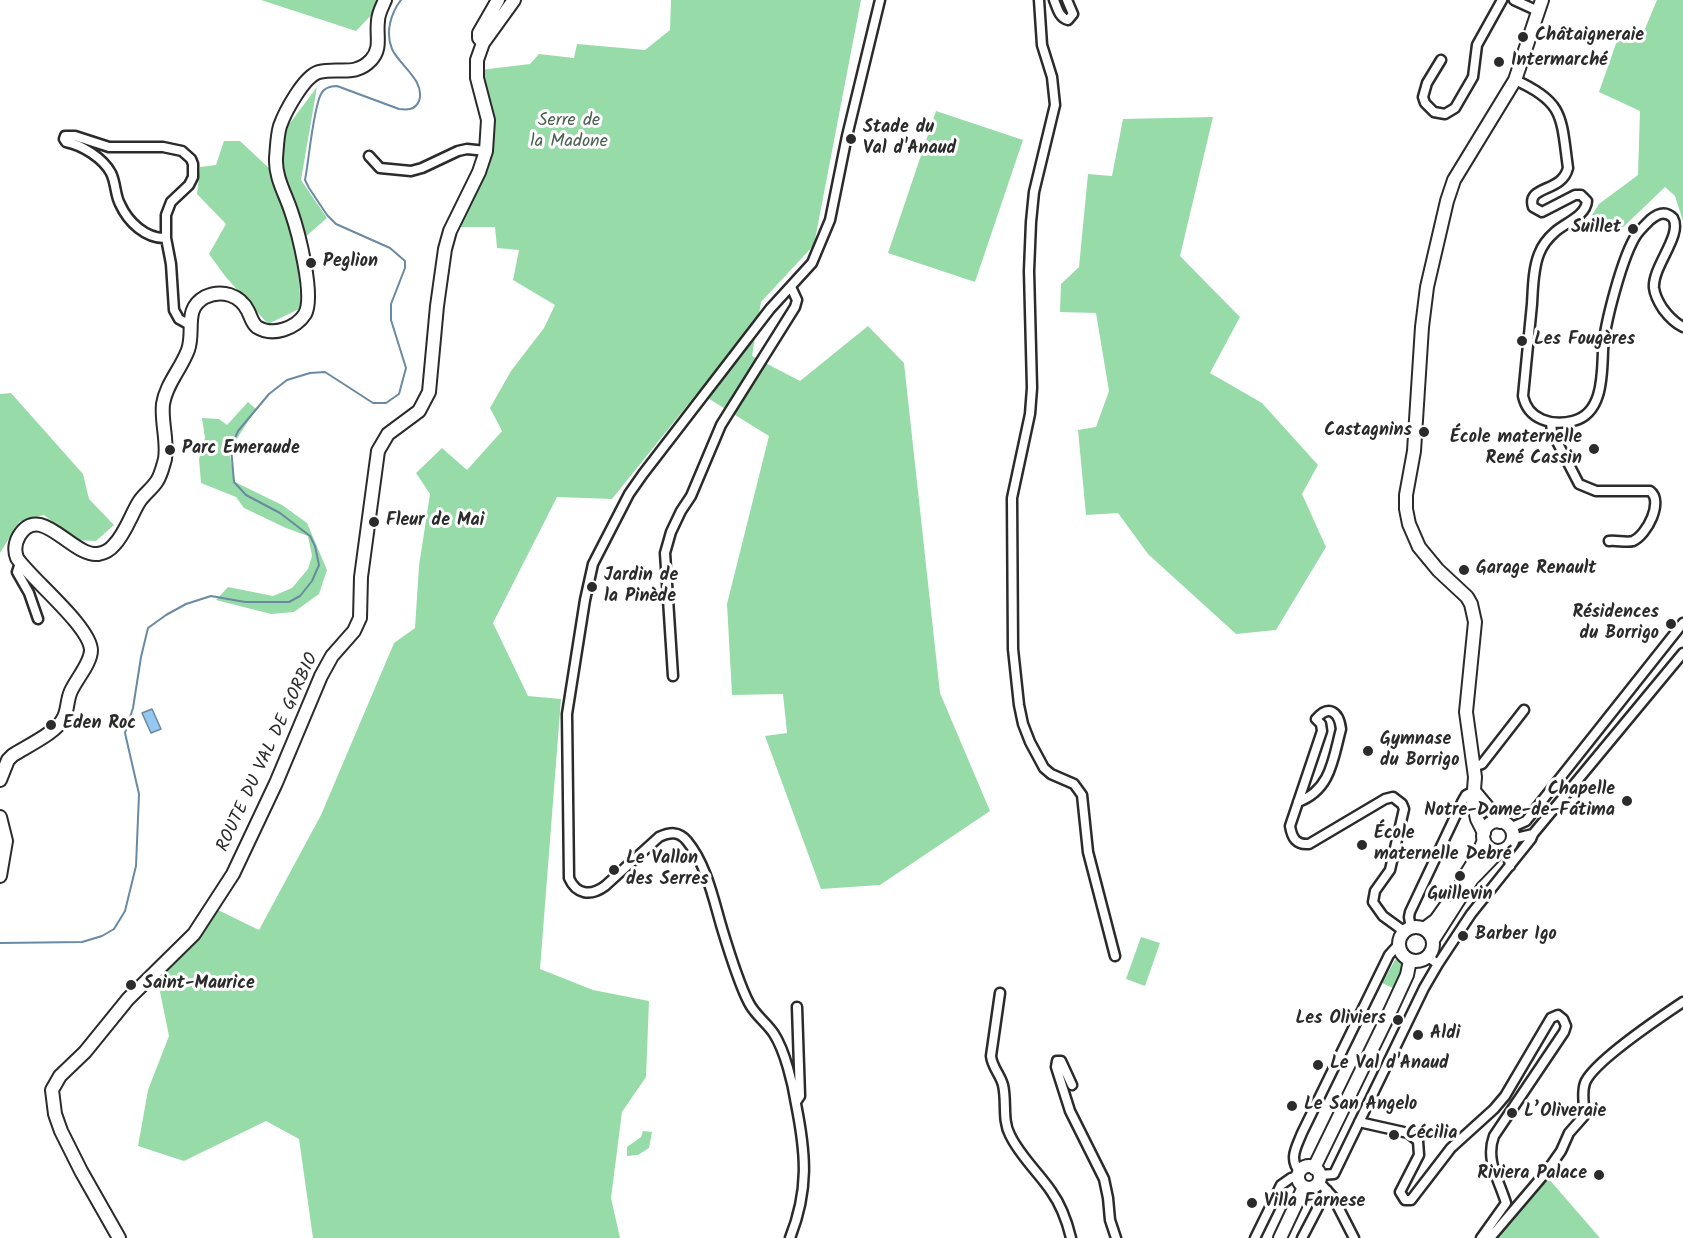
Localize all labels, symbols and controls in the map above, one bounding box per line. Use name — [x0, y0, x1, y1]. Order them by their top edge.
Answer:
place label: Châtaigneraie — [1535, 26, 1644, 48]
marker: Châtaigneraie — [1516, 30, 1530, 44]
place label: Intermarché — [1511, 51, 1607, 73]
marker: Intermarché — [1492, 55, 1506, 69]
park label: Serre de la Madone — [530, 111, 608, 154]
place label: Stade du Val d'Anaud — [863, 118, 956, 160]
marker: Stade du Val d'Anaud — [844, 132, 858, 146]
place label: Suillet — [1571, 218, 1621, 240]
marker: Suillet — [1626, 222, 1640, 236]
place label: Peglion — [323, 252, 378, 274]
marker: Peglion — [304, 256, 318, 270]
place label: Les Fougères — [1534, 330, 1635, 352]
marker: Les Fougères — [1515, 334, 1529, 348]
place label: Castagnins — [1324, 421, 1412, 443]
marker: Castagnins — [1417, 425, 1431, 439]
place label: École maternelle René Cassin — [1450, 428, 1582, 470]
place label: Parc Emeraude — [182, 439, 300, 461]
marker: École maternelle René Cassin — [1587, 442, 1601, 456]
marker: Parc Emeraude — [163, 443, 177, 457]
place label: Fleur de Mai — [386, 511, 484, 533]
marker: Fleur de Mai — [367, 515, 381, 529]
place label: Garage Renault — [1476, 559, 1596, 581]
marker: Garage Renault — [1457, 563, 1471, 577]
place label: Jardin de la Pinède — [604, 566, 678, 608]
marker: Jardin de la Pinède — [585, 580, 599, 594]
place label: Résidences du Borrigo — [1572, 603, 1659, 646]
marker: Résidences du Borrigo — [1664, 617, 1678, 631]
street label: ROUTE DU VAL DE GORBIO — [213, 650, 325, 856]
place label: Eden Roc — [63, 714, 136, 736]
marker: Eden Roc — [44, 718, 58, 732]
place label: Gymnase du Borrigo — [1380, 730, 1459, 772]
marker: Gymnase du Borrigo — [1361, 744, 1375, 758]
place label: Chapelle Notre-Dame-de-Fátima — [1424, 780, 1615, 822]
marker: Chapelle Notre-Dame-de-Fátima — [1620, 794, 1634, 808]
place label: École maternelle Debré — [1374, 824, 1511, 866]
marker: École maternelle Debré — [1355, 838, 1369, 852]
place label: Le Vallon des Serres — [626, 849, 709, 892]
marker: Le Vallon des Serres — [607, 863, 621, 877]
marker: Guillevin — [1453, 869, 1467, 883]
place label: Guillevin — [1428, 885, 1492, 907]
place label: Barber Igo — [1475, 925, 1557, 947]
marker: Barber Igo — [1456, 929, 1470, 943]
place label: Saint-Maurice — [143, 974, 255, 996]
marker: Saint-Maurice — [124, 978, 138, 992]
place label: Les Oliviers — [1295, 1009, 1386, 1031]
marker: Les Oliviers — [1391, 1013, 1405, 1027]
place label: Aldi — [1430, 1024, 1461, 1046]
marker: Aldi — [1411, 1028, 1425, 1042]
place label: Le Val d'Anaud — [1330, 1054, 1449, 1076]
marker: Le Val d'Anaud — [1311, 1058, 1325, 1072]
place label: Le San Angelo — [1304, 1095, 1417, 1117]
marker: Le San Angelo — [1285, 1099, 1299, 1113]
place label: L’Oliveraie — [1524, 1102, 1606, 1124]
marker: L’Oliveraie — [1505, 1106, 1519, 1120]
place label: Cécilia — [1406, 1124, 1457, 1146]
marker: Cécilia — [1387, 1128, 1401, 1142]
place label: Riviera Palace — [1477, 1164, 1587, 1186]
marker: Riviera Palace — [1592, 1168, 1606, 1182]
place label: Villa Farnese — [1264, 1192, 1365, 1214]
marker: Villa Farnese — [1245, 1196, 1259, 1210]

